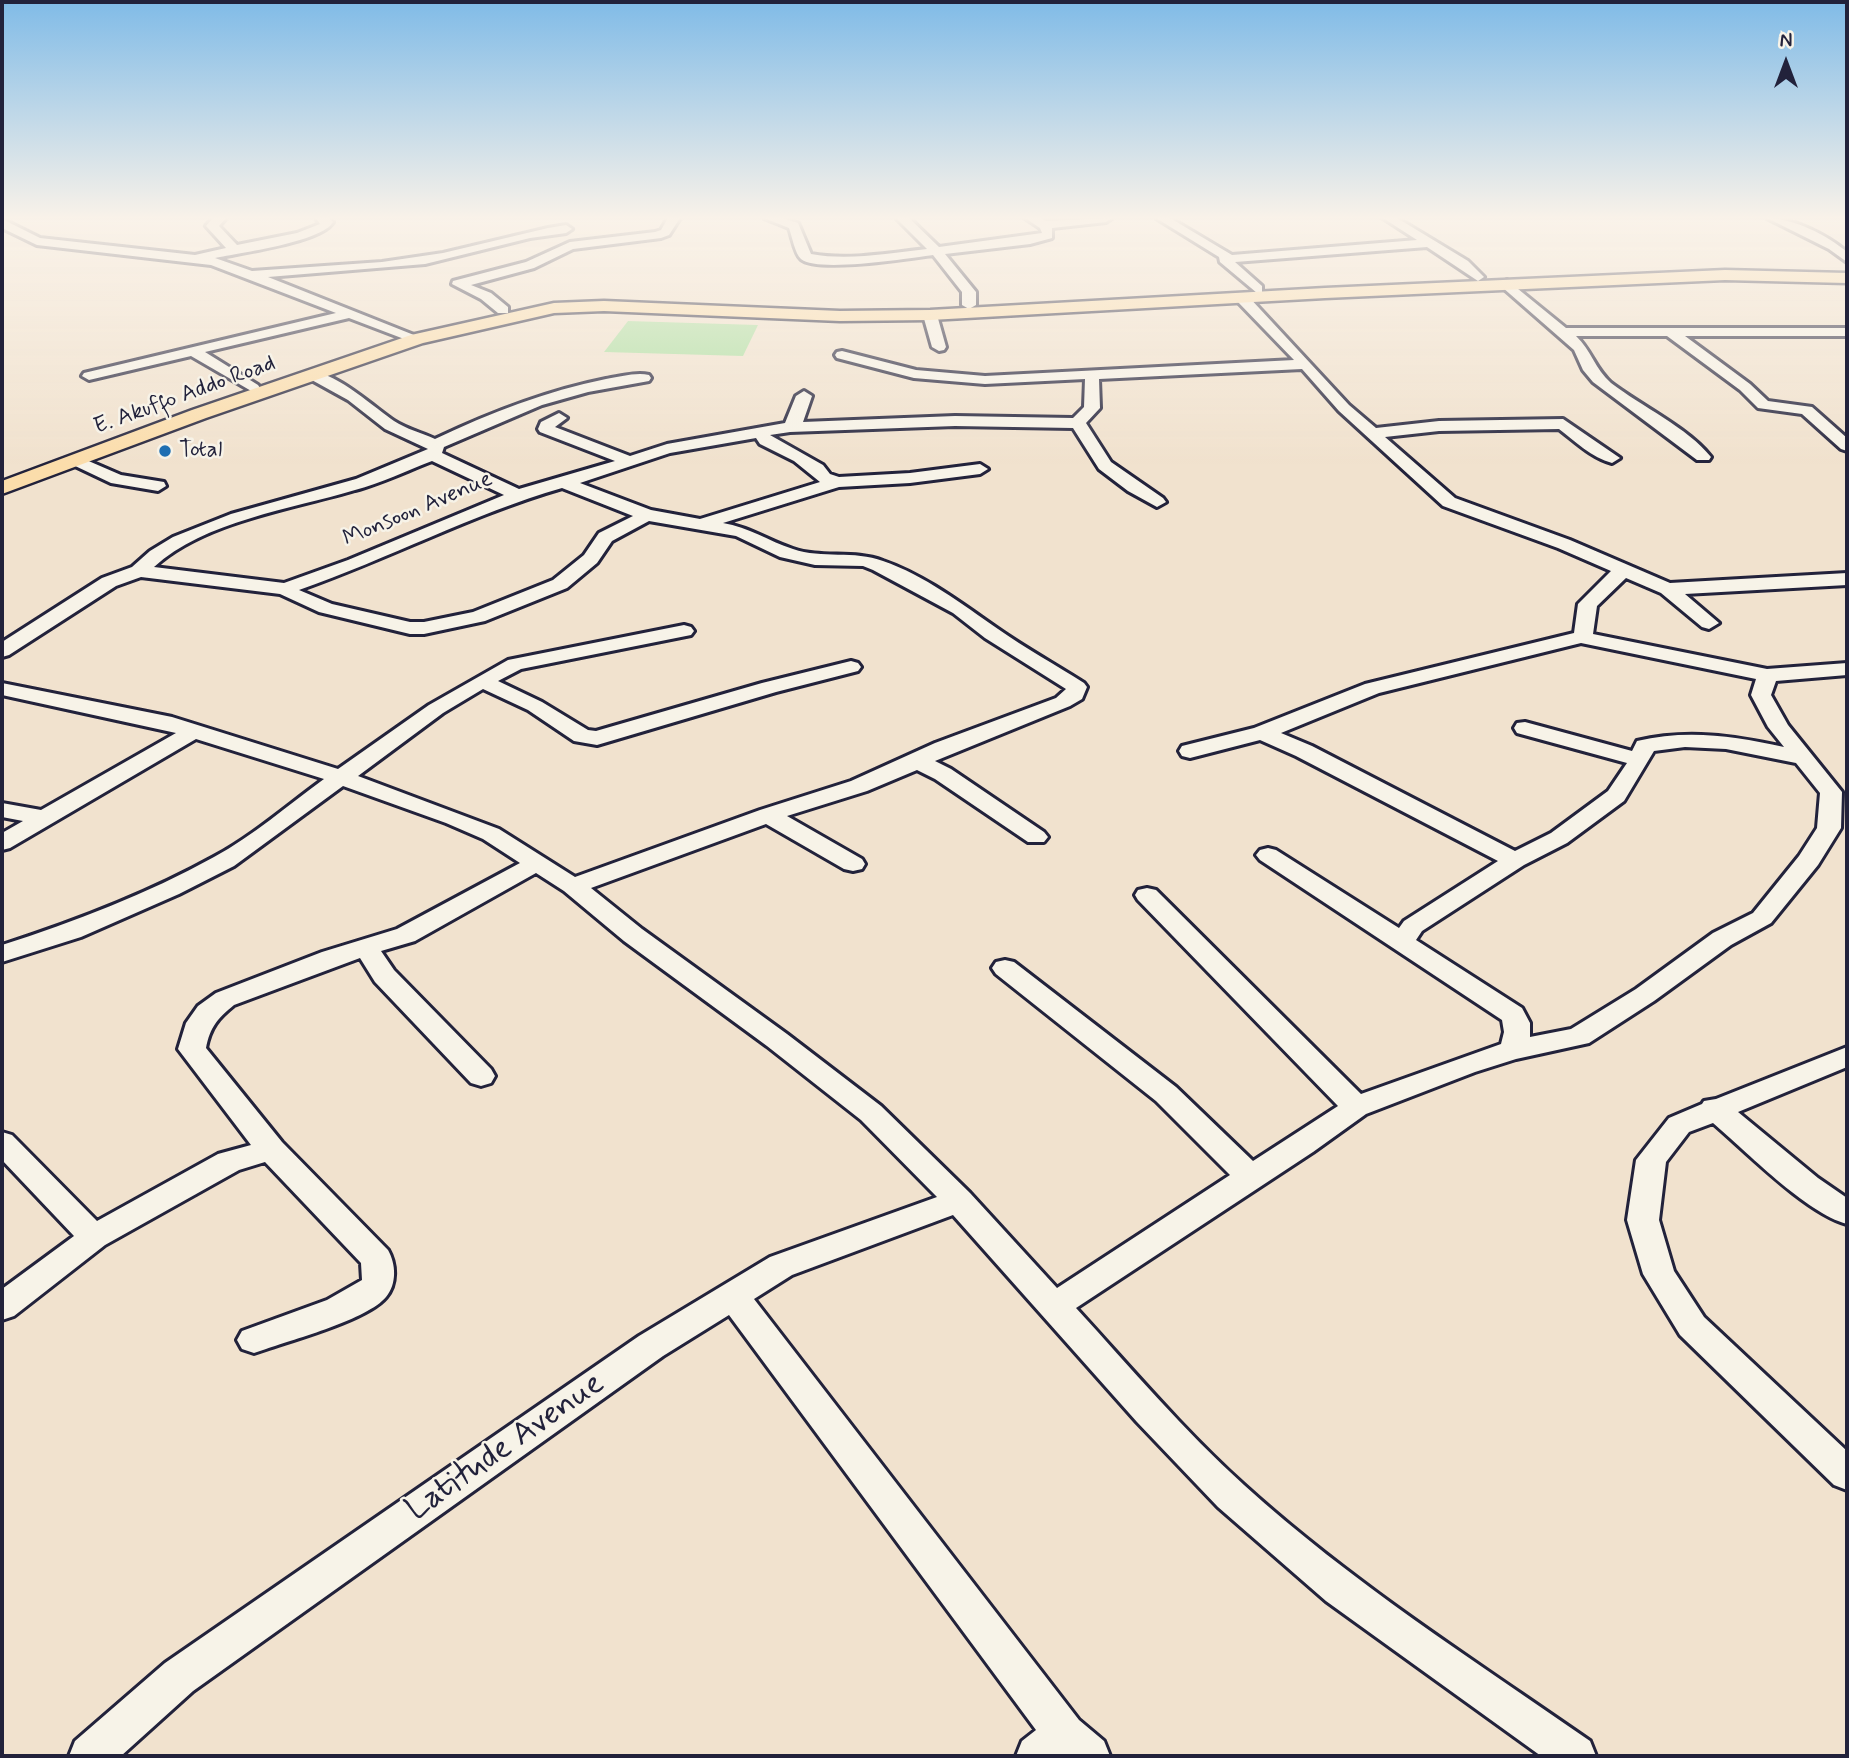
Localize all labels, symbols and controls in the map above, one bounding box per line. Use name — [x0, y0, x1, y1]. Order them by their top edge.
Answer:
north arrow — [1751, 28, 1821, 98]
text: N — [1780, 29, 1792, 54]
street label: E. Akuffo Addo Road — [90, 350, 280, 442]
place label: Total — [179, 437, 222, 465]
marker: Total — [157, 443, 173, 459]
street label: Monsoon Avenue — [339, 466, 497, 554]
street label: Latitude Avenue — [399, 1365, 613, 1531]

